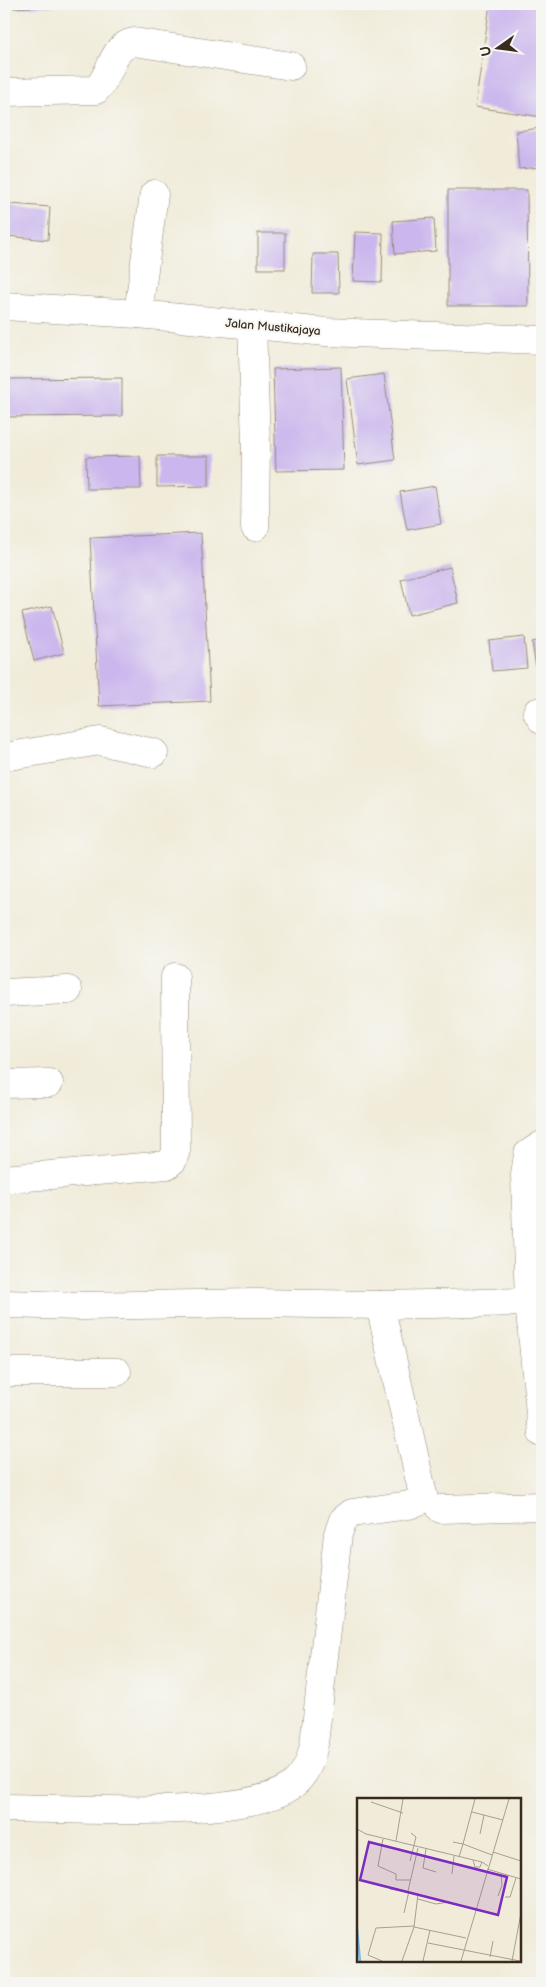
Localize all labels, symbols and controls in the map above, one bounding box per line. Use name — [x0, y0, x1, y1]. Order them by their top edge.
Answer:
north arrow — [474, 22, 524, 72]
text: U — [476, 44, 495, 58]
street label: Jalan Mustikajaya — [225, 316, 321, 339]
inset map — [357, 1798, 521, 1962]

